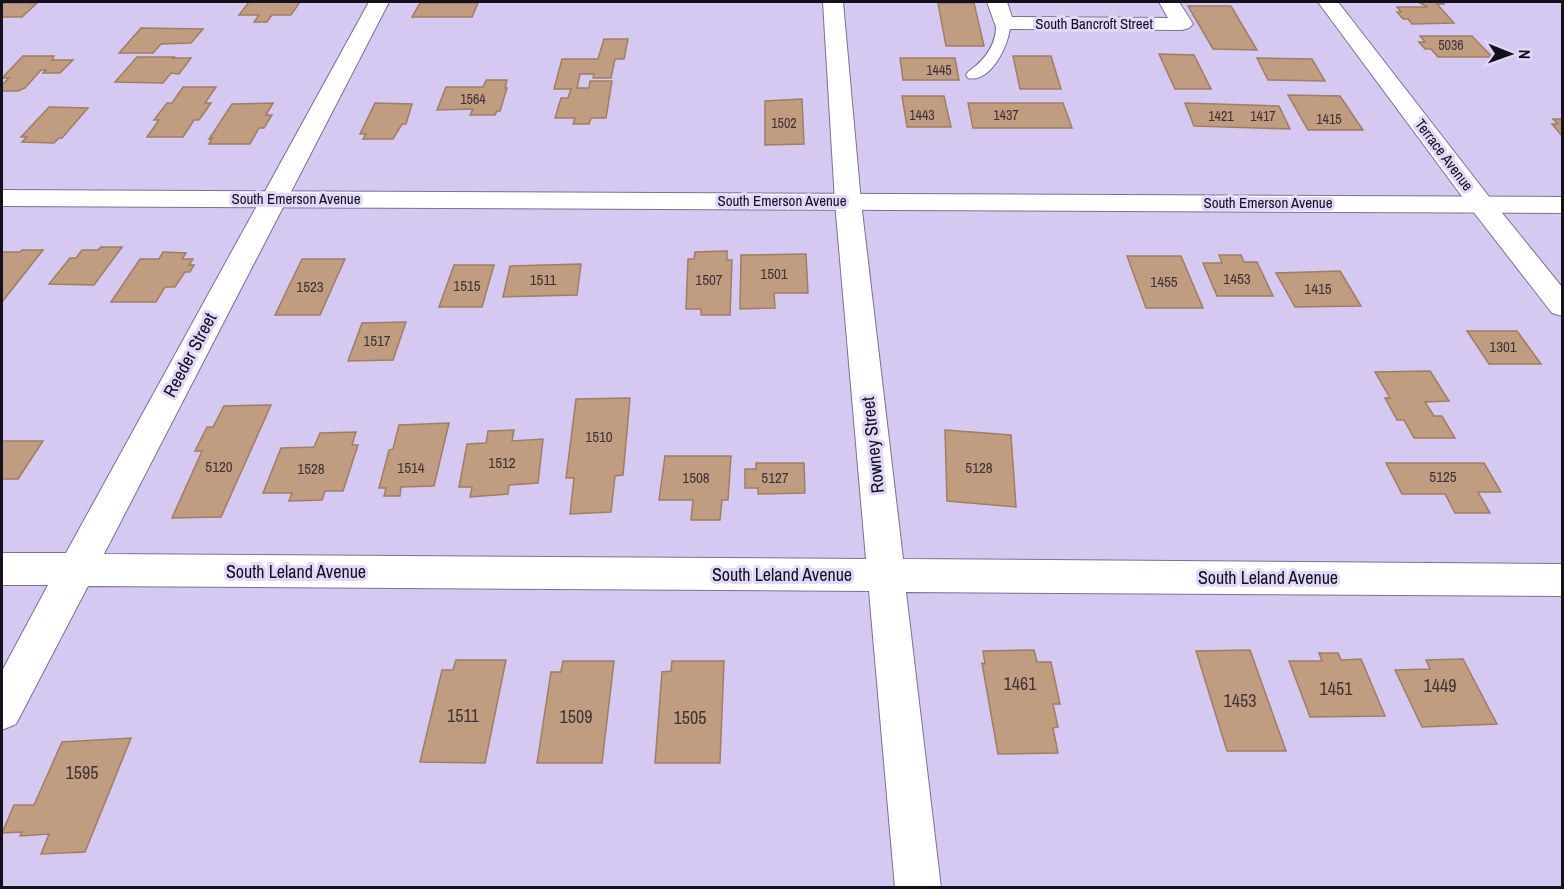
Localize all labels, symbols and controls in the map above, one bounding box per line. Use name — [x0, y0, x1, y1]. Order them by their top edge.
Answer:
street label: South Bancroft Street — [1035, 13, 1153, 34]
north arrow — [1480, 24, 1540, 84]
house number: 5036 — [1438, 36, 1464, 54]
text: N — [1514, 49, 1536, 59]
house number: 1445 — [926, 61, 952, 79]
house number: 1564 — [460, 90, 486, 108]
house number: 1443 — [909, 106, 935, 124]
house number: 1437 — [993, 106, 1019, 124]
house number: 1421 — [1208, 107, 1234, 125]
house number: 1417 — [1250, 107, 1276, 125]
house number: 1415 — [1316, 110, 1342, 128]
house number: 1502 — [771, 114, 797, 132]
street label: Terrace Avenue — [1410, 114, 1479, 195]
street label: South Emerson Avenue — [231, 188, 361, 209]
street label: South Emerson Avenue — [717, 190, 847, 211]
street label: South Emerson Avenue — [1203, 192, 1333, 213]
house number: 1501 — [760, 263, 788, 284]
house number: 1453 — [1223, 268, 1251, 289]
house number: 1511 — [530, 269, 556, 290]
house number: 1507 — [695, 269, 723, 290]
house number: 1455 — [1150, 271, 1178, 292]
house number: 1515 — [453, 275, 481, 296]
house number: 1523 — [296, 276, 324, 297]
house number: 1415 — [1304, 278, 1332, 299]
street label: Reeder Street — [157, 308, 222, 401]
house number: 1517 — [363, 330, 391, 351]
house number: 1301 — [1489, 336, 1517, 357]
street label: Rowney Street — [855, 396, 890, 494]
house number: 1510 — [585, 426, 613, 447]
house number: 1512 — [488, 452, 516, 473]
house number: 5120 — [205, 456, 233, 477]
house number: 1514 — [397, 457, 425, 478]
house number: 5128 — [965, 457, 993, 478]
house number: 1528 — [297, 458, 325, 479]
house number: 5125 — [1429, 466, 1457, 487]
house number: 1508 — [682, 467, 710, 488]
house number: 5127 — [761, 467, 789, 488]
street label: South Leland Avenue — [226, 559, 366, 584]
street label: South Leland Avenue — [712, 562, 852, 587]
street label: South Leland Avenue — [1198, 565, 1338, 590]
house number: 1461 — [1004, 671, 1037, 696]
house number: 1449 — [1424, 673, 1456, 698]
house number: 1451 — [1320, 676, 1353, 701]
house number: 1453 — [1224, 688, 1256, 713]
house number: 1511 — [447, 703, 480, 728]
house number: 1509 — [560, 704, 592, 729]
house number: 1505 — [674, 705, 706, 730]
house number: 1595 — [66, 760, 98, 785]

